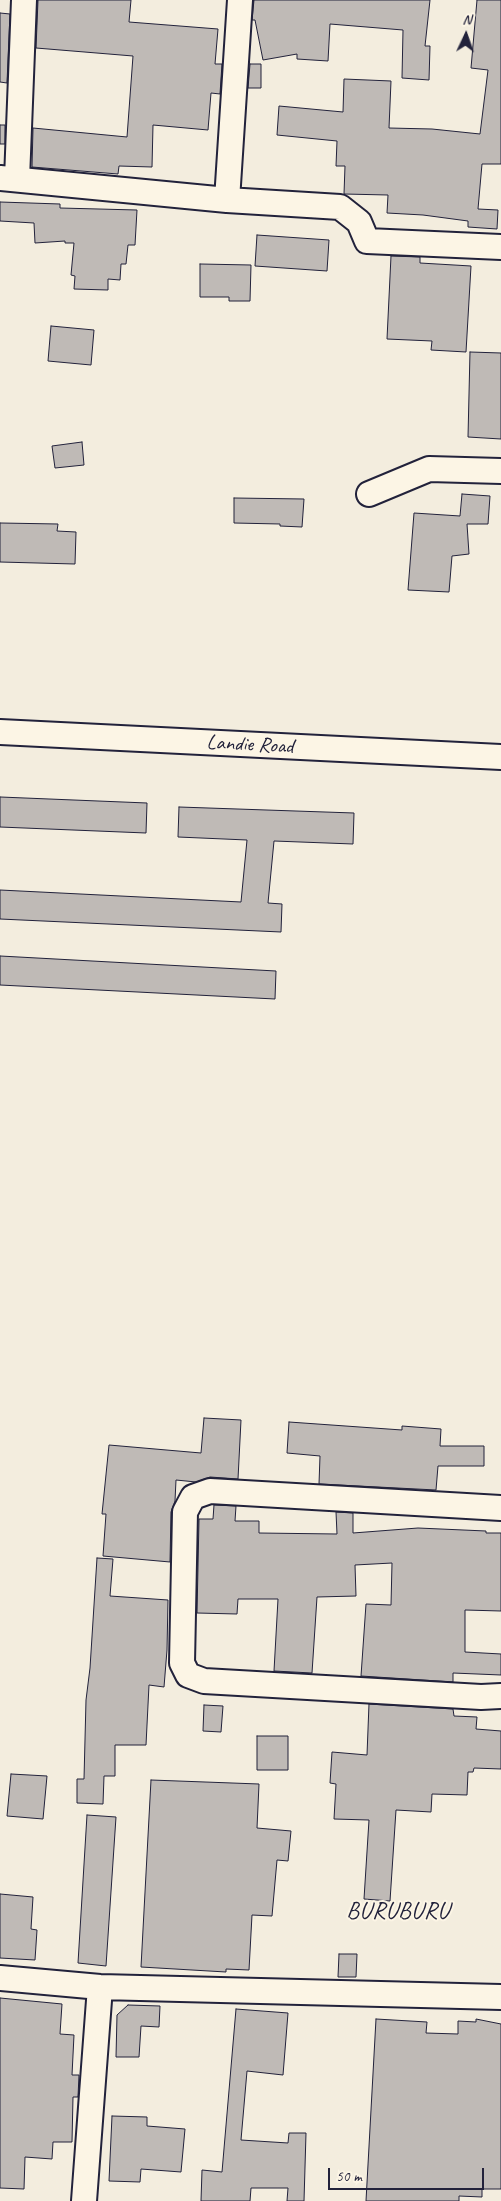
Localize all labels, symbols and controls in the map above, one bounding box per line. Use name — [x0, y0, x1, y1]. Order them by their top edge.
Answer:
north arrow — [441, 10, 491, 60]
text: N — [462, 11, 472, 28]
street label: Landie Road — [206, 730, 294, 760]
district label: BURUBURU — [346, 1898, 450, 1926]
scale bar — [331, 2158, 487, 2190]
text: 50 m — [336, 2167, 362, 2186]

